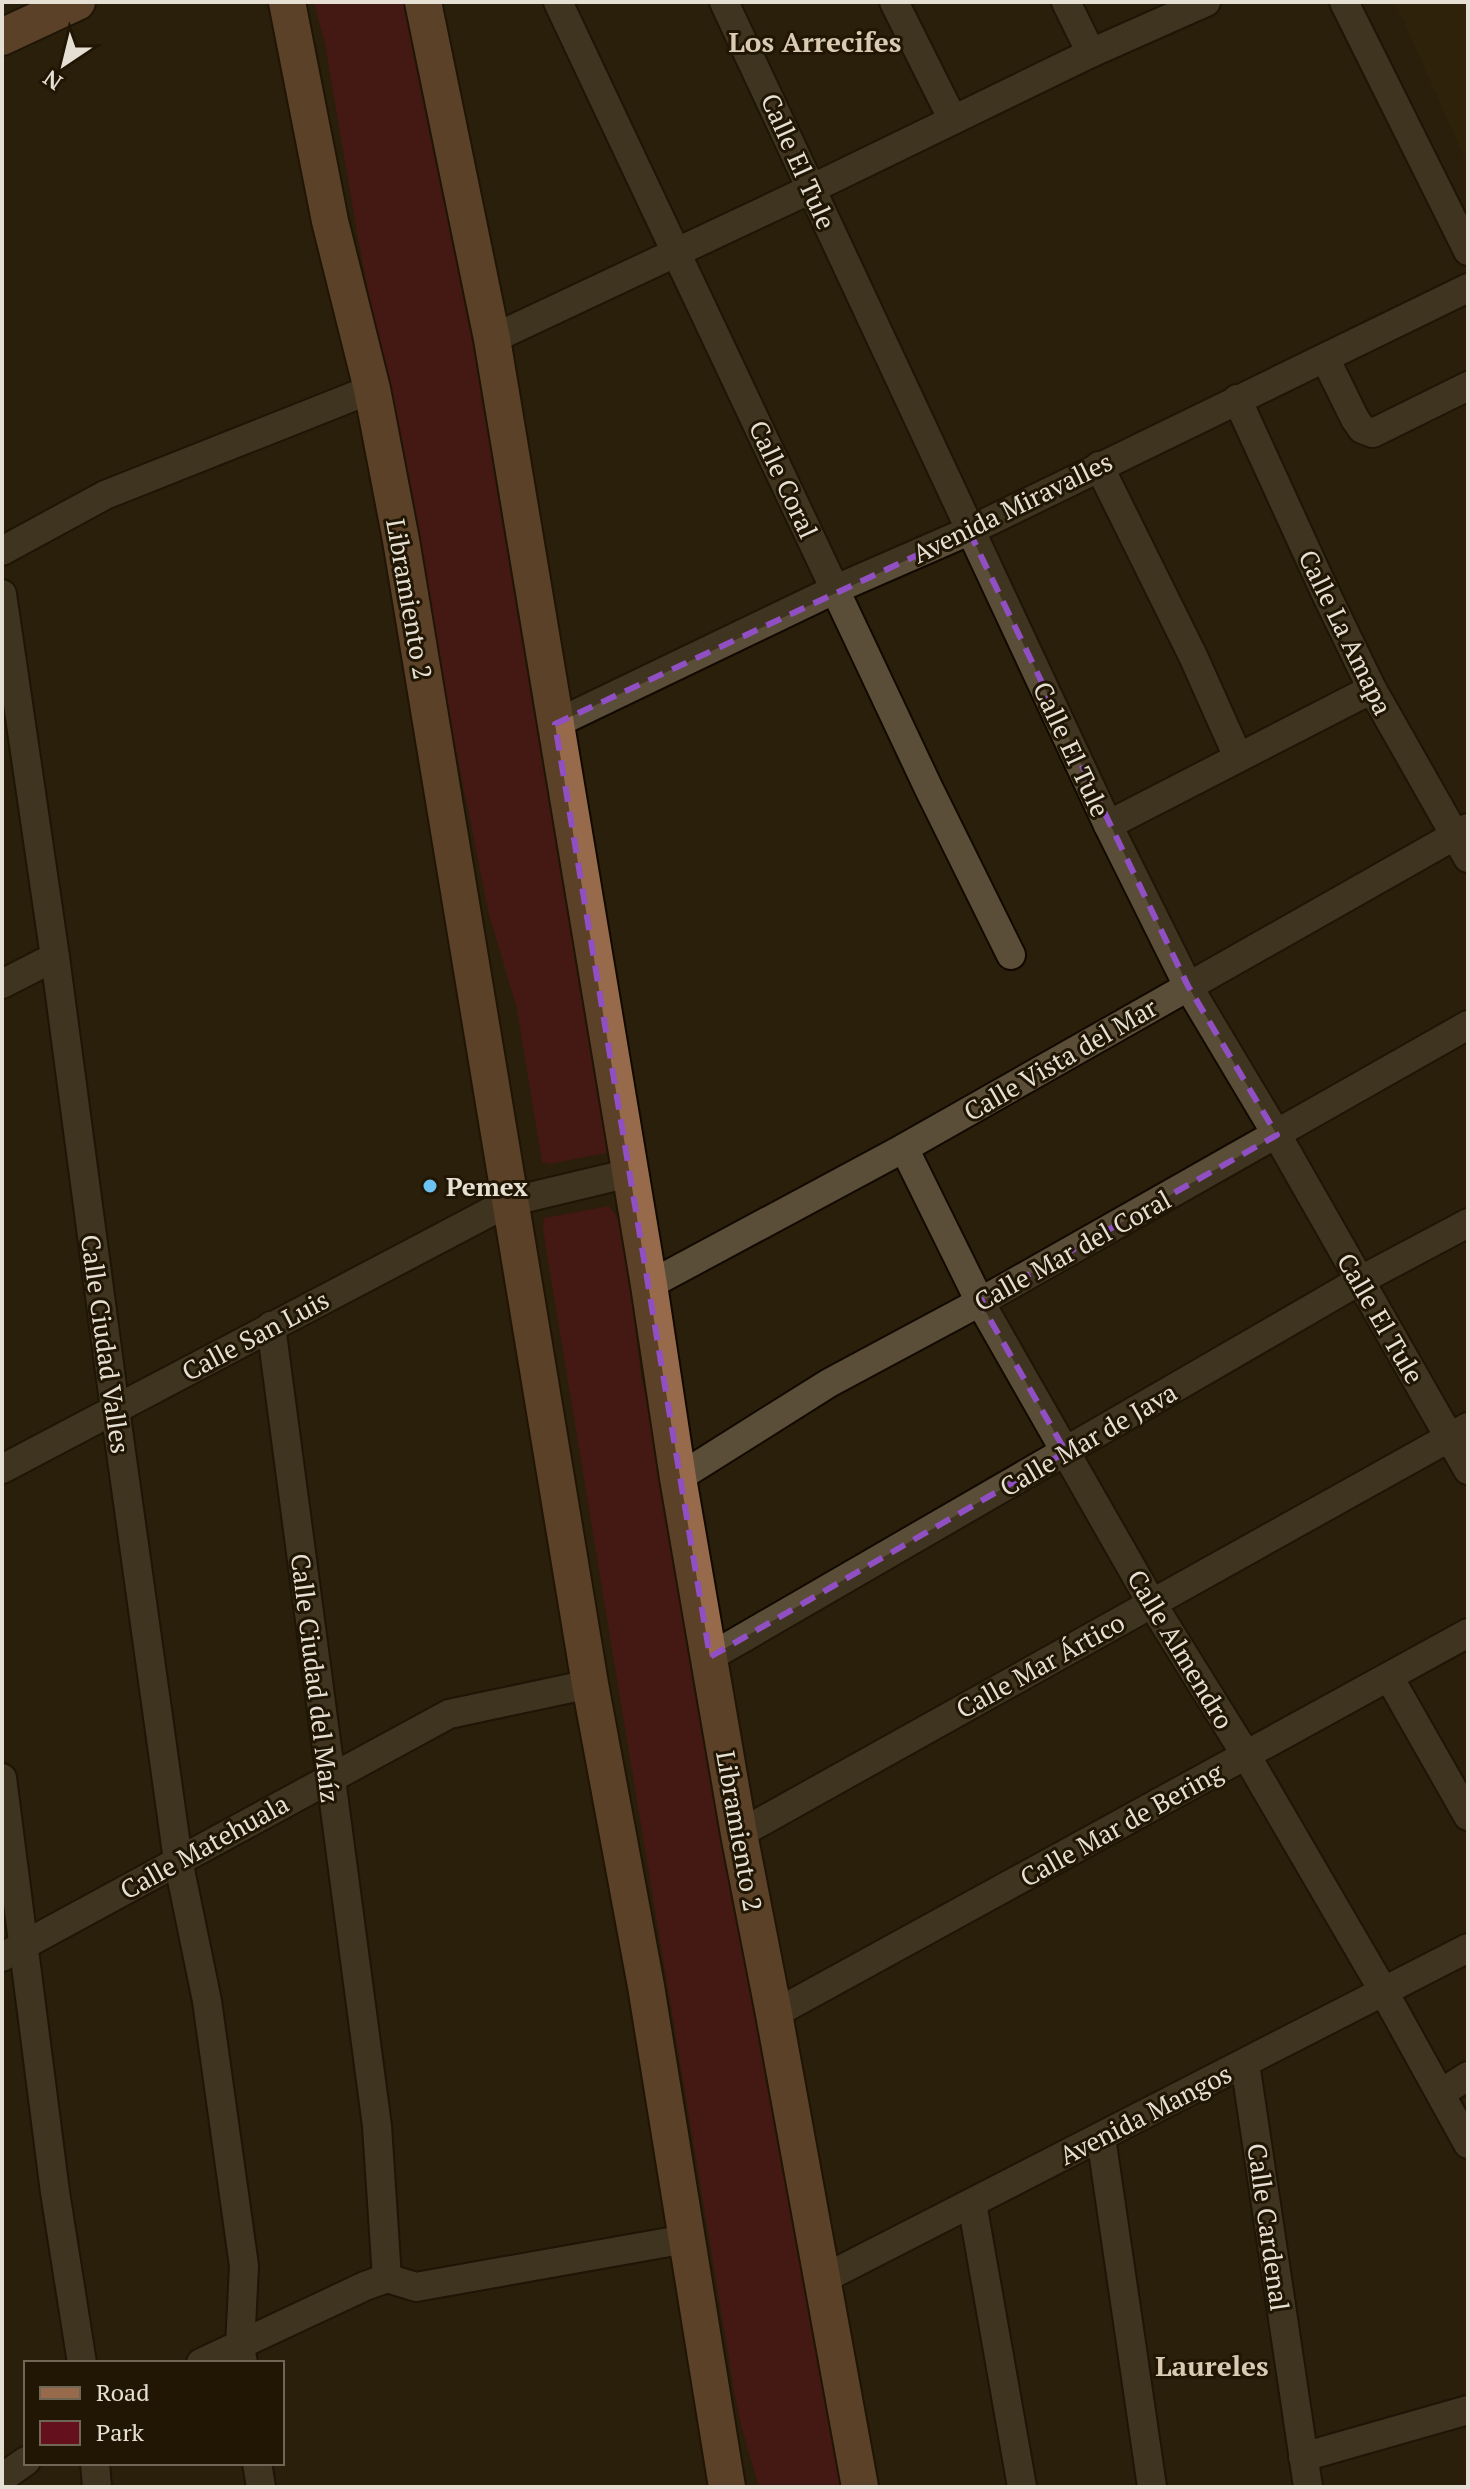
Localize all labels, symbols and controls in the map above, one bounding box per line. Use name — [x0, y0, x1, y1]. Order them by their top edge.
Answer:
district label: Los Arrecifes — [728, 23, 902, 60]
north arrow — [24, 24, 104, 104]
text: N — [37, 64, 67, 97]
street label: Calle El Tule — [754, 88, 844, 234]
street label: Calle Coral — [742, 415, 826, 543]
street label: Avenida Miravalles — [906, 444, 1118, 570]
street label: Libramiento 2 — [379, 516, 441, 682]
street label: Calle La Amapa — [1291, 544, 1401, 720]
street label: Calle El Tule — [1026, 676, 1118, 822]
street label: Calle Vista del Mar — [957, 990, 1163, 1128]
place label: Pemex — [446, 1169, 528, 1203]
marker: Pemex — [421, 1177, 439, 1195]
street label: Calle Mar del Coral — [968, 1182, 1176, 1318]
street label: Calle Ciudad Valles — [74, 1232, 138, 1456]
street label: Calle El Tule — [1330, 1247, 1432, 1389]
street label: Calle San Luis — [175, 1282, 335, 1388]
street label: Calle Mar de Java — [993, 1375, 1183, 1503]
street label: Calle Ciudad del Maíz — [284, 1552, 348, 1804]
street label: Calle Almendro — [1120, 1563, 1242, 1735]
street label: Calle Mar Ártico — [950, 1605, 1130, 1725]
street label: Libramiento 2 — [709, 1748, 771, 1914]
street label: Calle Mar de Bering — [1014, 1754, 1229, 1894]
street label: Calle Matehuala — [114, 1786, 294, 1906]
street label: Avenida Mangos — [1053, 2056, 1237, 2172]
street label: Calle Cardenal — [1240, 2141, 1298, 2313]
district label: Laureles — [1155, 2347, 1269, 2384]
legend — [24, 2361, 284, 2465]
text: Road — [96, 2376, 150, 2408]
text: Park — [96, 2416, 145, 2448]

